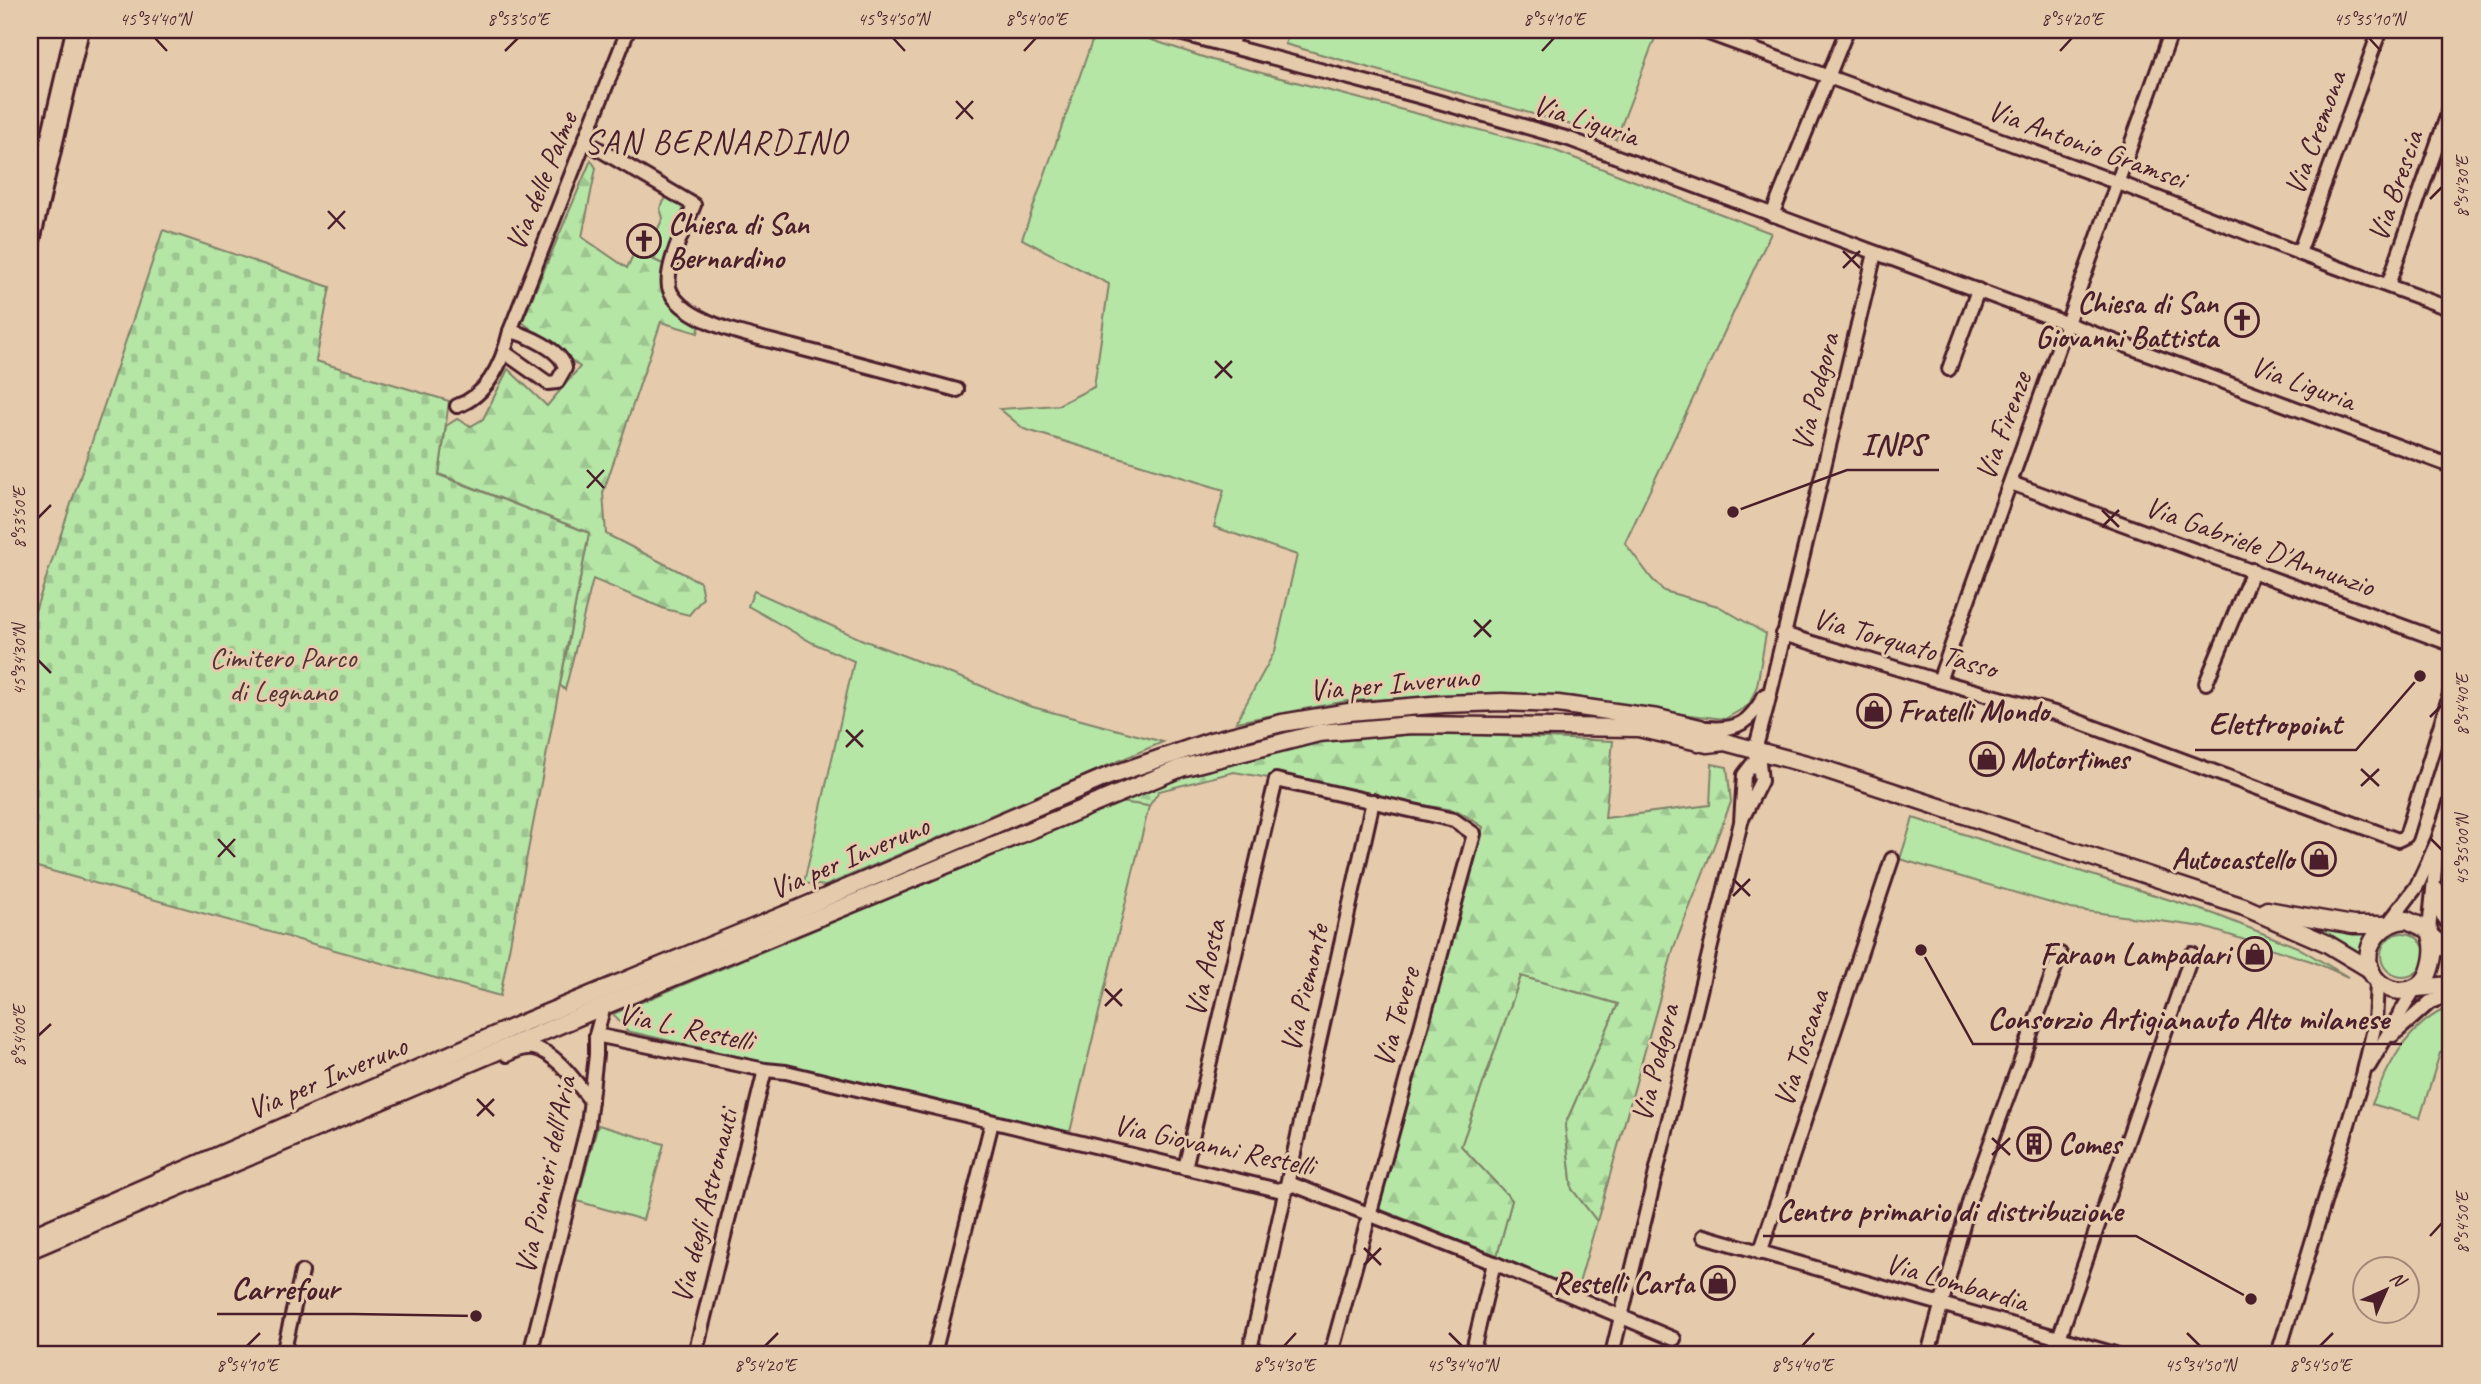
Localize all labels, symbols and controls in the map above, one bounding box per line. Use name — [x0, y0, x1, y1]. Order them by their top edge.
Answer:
text: 45°34'40"N — [120, 8, 194, 30]
text: 8°53'50"E — [487, 8, 551, 30]
text: 45°34'50"N — [858, 8, 932, 30]
text: 8°54'00"E — [1005, 8, 1069, 30]
text: 8°54'10"E — [1523, 8, 1587, 30]
text: 8°54'20"E — [2041, 8, 2105, 30]
text: 45°35'10"N — [2334, 8, 2408, 30]
street label: Via Cremona — [2275, 64, 2356, 200]
street label: Via Liguria — [1529, 85, 1646, 156]
street label: Via Antonio Gramsci — [1983, 91, 2194, 199]
street label: Via delle Palme — [496, 104, 587, 256]
district label: SAN BERNARDINO — [584, 121, 850, 163]
street label: Via Brescia — [2358, 124, 2432, 246]
text: 8°54'30"E — [2451, 154, 2473, 218]
place label: Chiesa di San Bernardino — [668, 205, 810, 277]
church icon: Chiesa di San Bernardino — [625, 222, 663, 260]
place label: Chiesa di San Giovanni Battista — [2035, 284, 2221, 356]
church icon: Chiesa di San Giovanni Battista — [2223, 301, 2261, 339]
street label: Via Podgora — [1782, 327, 1848, 455]
street label: Via Liguria — [2246, 347, 2363, 420]
street label: Via Firenze — [1966, 365, 2041, 485]
callout: INPS — [1847, 417, 1939, 470]
text: INPS — [1861, 424, 1930, 465]
text: 8°53'50"E — [8, 485, 30, 549]
street label: Via Gabriele D'Annunzio — [2140, 487, 2381, 606]
street label: Via Torquato Tasso — [1809, 599, 2005, 688]
text: 45°34'30"N — [8, 621, 30, 695]
park label: Cimitero Parco di Legnano — [210, 638, 358, 710]
street label: Via per Inveruno — [1308, 657, 1482, 709]
text: 8°54'40"E — [2451, 672, 2473, 736]
shop icon: Fratelli Mondo — [1855, 692, 1893, 730]
place label: Fratelli Mondo — [1898, 692, 2052, 730]
callout: Elettropoint — [2195, 697, 2356, 750]
text: Elettropoint — [2209, 703, 2345, 744]
shop icon: Motortimes — [1968, 740, 2006, 778]
place label: Motortimes — [2011, 740, 2132, 778]
street label: Via per Inveruno — [763, 806, 936, 908]
text: 45°35'00"N — [2451, 811, 2473, 885]
place label: Autocastello — [2172, 840, 2297, 878]
shop icon: Autocastello — [2300, 840, 2338, 878]
street label: Via Aosta — [1175, 914, 1235, 1020]
street label: Via Piemonte — [1271, 918, 1338, 1055]
place label: Faraon Lampadari — [2040, 935, 2234, 973]
shop icon: Faraon Lampadari — [2236, 935, 2274, 973]
street label: Via Tevere — [1364, 961, 1429, 1071]
street label: Via Toscana — [1764, 983, 1838, 1111]
callout: Consorzio Artigianauto Alto milanese — [1973, 991, 2402, 1044]
street label: Via L. Restelli — [615, 994, 760, 1061]
street label: Via Podgora — [1622, 998, 1688, 1126]
text: Consorzio Artigianauto Alto milanese — [1987, 998, 2391, 1039]
text: 8°54'00"E — [8, 1003, 30, 1067]
street label: Via per Inveruno — [241, 1026, 414, 1128]
street label: Via Pionieri dell'Aria — [506, 1071, 585, 1277]
street label: Via degli Astronauti — [662, 1102, 747, 1307]
street label: Via Giovanni Restelli — [1110, 1105, 1321, 1185]
building icon: Comes — [2015, 1125, 2053, 1163]
place label: Comes — [2058, 1125, 2124, 1163]
callout: Centro primario di distribuzione — [1763, 1183, 2136, 1236]
text: Centro primario di distribuzione — [1776, 1190, 2125, 1231]
text: 8°54'50"E — [2451, 1190, 2473, 1254]
street label: Via Lombardia — [1881, 1244, 2035, 1321]
north arrow — [2352, 1254, 2422, 1324]
callout: Carrefour — [217, 1261, 353, 1314]
place label: Restelli Carta — [1553, 1264, 1697, 1302]
shop icon: Restelli Carta — [1699, 1264, 1737, 1302]
text: N — [2385, 1266, 2412, 1294]
text: Carrefour — [231, 1268, 342, 1309]
text: 8°54'10"E — [216, 1354, 280, 1376]
text: 8°54'20"E — [734, 1354, 798, 1376]
text: 8°54'30"E — [1253, 1354, 1317, 1376]
text: 45°34'40"N — [1427, 1354, 1501, 1376]
text: 8°54'40"E — [1771, 1354, 1835, 1376]
text: 45°34'50"N — [2165, 1354, 2239, 1376]
text: 8°54'50"E — [2289, 1354, 2353, 1376]

